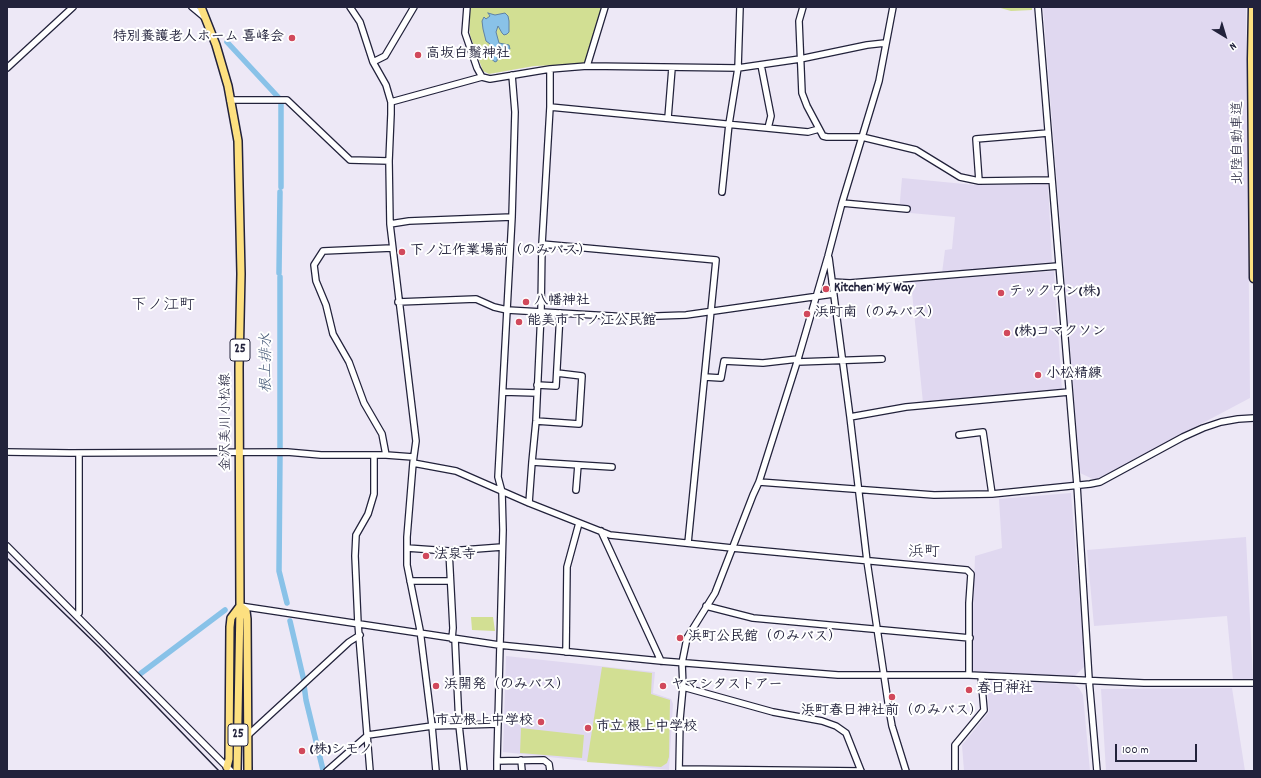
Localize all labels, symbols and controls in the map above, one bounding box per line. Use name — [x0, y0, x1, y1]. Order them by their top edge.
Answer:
north arrow — [1205, 16, 1245, 56]
place label: 特別養護老人ホーム 喜峰会 — [113, 30, 284, 46]
marker: 特別養護老人ホーム 喜峰会 — [287, 33, 297, 43]
text: N — [1225, 37, 1239, 53]
place label: 高坂白鬚神社 — [426, 47, 510, 63]
marker: 高坂白鬚神社 — [413, 50, 423, 60]
street label: 北陸自動車道 — [1231, 101, 1247, 185]
place label: 下ノ江作業場前（のみバス） — [410, 244, 592, 260]
marker: 下ノ江作業場前（のみバス） — [397, 247, 407, 257]
place label: Kitchen My Way — [834, 281, 913, 297]
marker: Kitchen My Way — [821, 284, 831, 294]
place label: テックワン(株) — [1009, 285, 1100, 301]
marker: テックワン(株) — [996, 288, 1006, 298]
place label: 八幡神社 — [534, 294, 590, 310]
district label: 下ノ江町 — [131, 297, 195, 317]
marker: 八幡神社 — [521, 297, 531, 307]
place label: 浜町南（のみバス） — [815, 306, 941, 322]
marker: 浜町南（のみバス） — [802, 309, 812, 319]
place label: 能美市 下ノ江公民館 — [527, 314, 656, 330]
marker: 能美市 下ノ江公民館 — [514, 317, 524, 327]
place label: (株)コマクソン — [1015, 325, 1106, 341]
marker: (株)コマクソン — [1002, 328, 1012, 338]
water label: 根上排水 — [259, 333, 277, 393]
road number: 25 — [230, 339, 250, 361]
place label: 小松精練 — [1046, 367, 1102, 383]
marker: 小松精練 — [1033, 370, 1043, 380]
street label: 金沢美川小松線 — [219, 373, 235, 471]
district label: 浜町 — [908, 544, 940, 564]
place label: 法泉寺 — [434, 548, 476, 564]
marker: 法泉寺 — [421, 551, 431, 561]
place label: 浜町公民館（のみバス） — [688, 630, 842, 646]
marker: 浜町公民館（のみバス） — [675, 633, 685, 643]
place label: 浜開発（のみバス） — [444, 678, 570, 694]
place label: ヤマシタストアー — [671, 678, 782, 694]
marker: 浜開発（のみバス） — [431, 681, 441, 691]
marker: ヤマシタストアー — [658, 681, 668, 691]
place label: 春日神社 — [977, 682, 1033, 698]
marker: 春日神社 — [964, 685, 974, 695]
marker: 浜町春日神社前（のみバス） — [887, 692, 897, 702]
place label: 浜町春日神社前（のみバス） — [801, 704, 983, 720]
place label: 市立根上中学校 — [435, 714, 533, 730]
marker: 市立根上中学校 — [536, 717, 546, 727]
place label: 市立 根上中学校 — [596, 720, 697, 736]
marker: 市立 根上中学校 — [583, 723, 593, 733]
road number: 25 — [228, 724, 248, 746]
scale bar — [1117, 736, 1199, 762]
text: 100 m — [1122, 742, 1149, 759]
place label: (株)シモノ — [310, 743, 373, 759]
marker: (株)シモノ — [297, 746, 307, 756]

